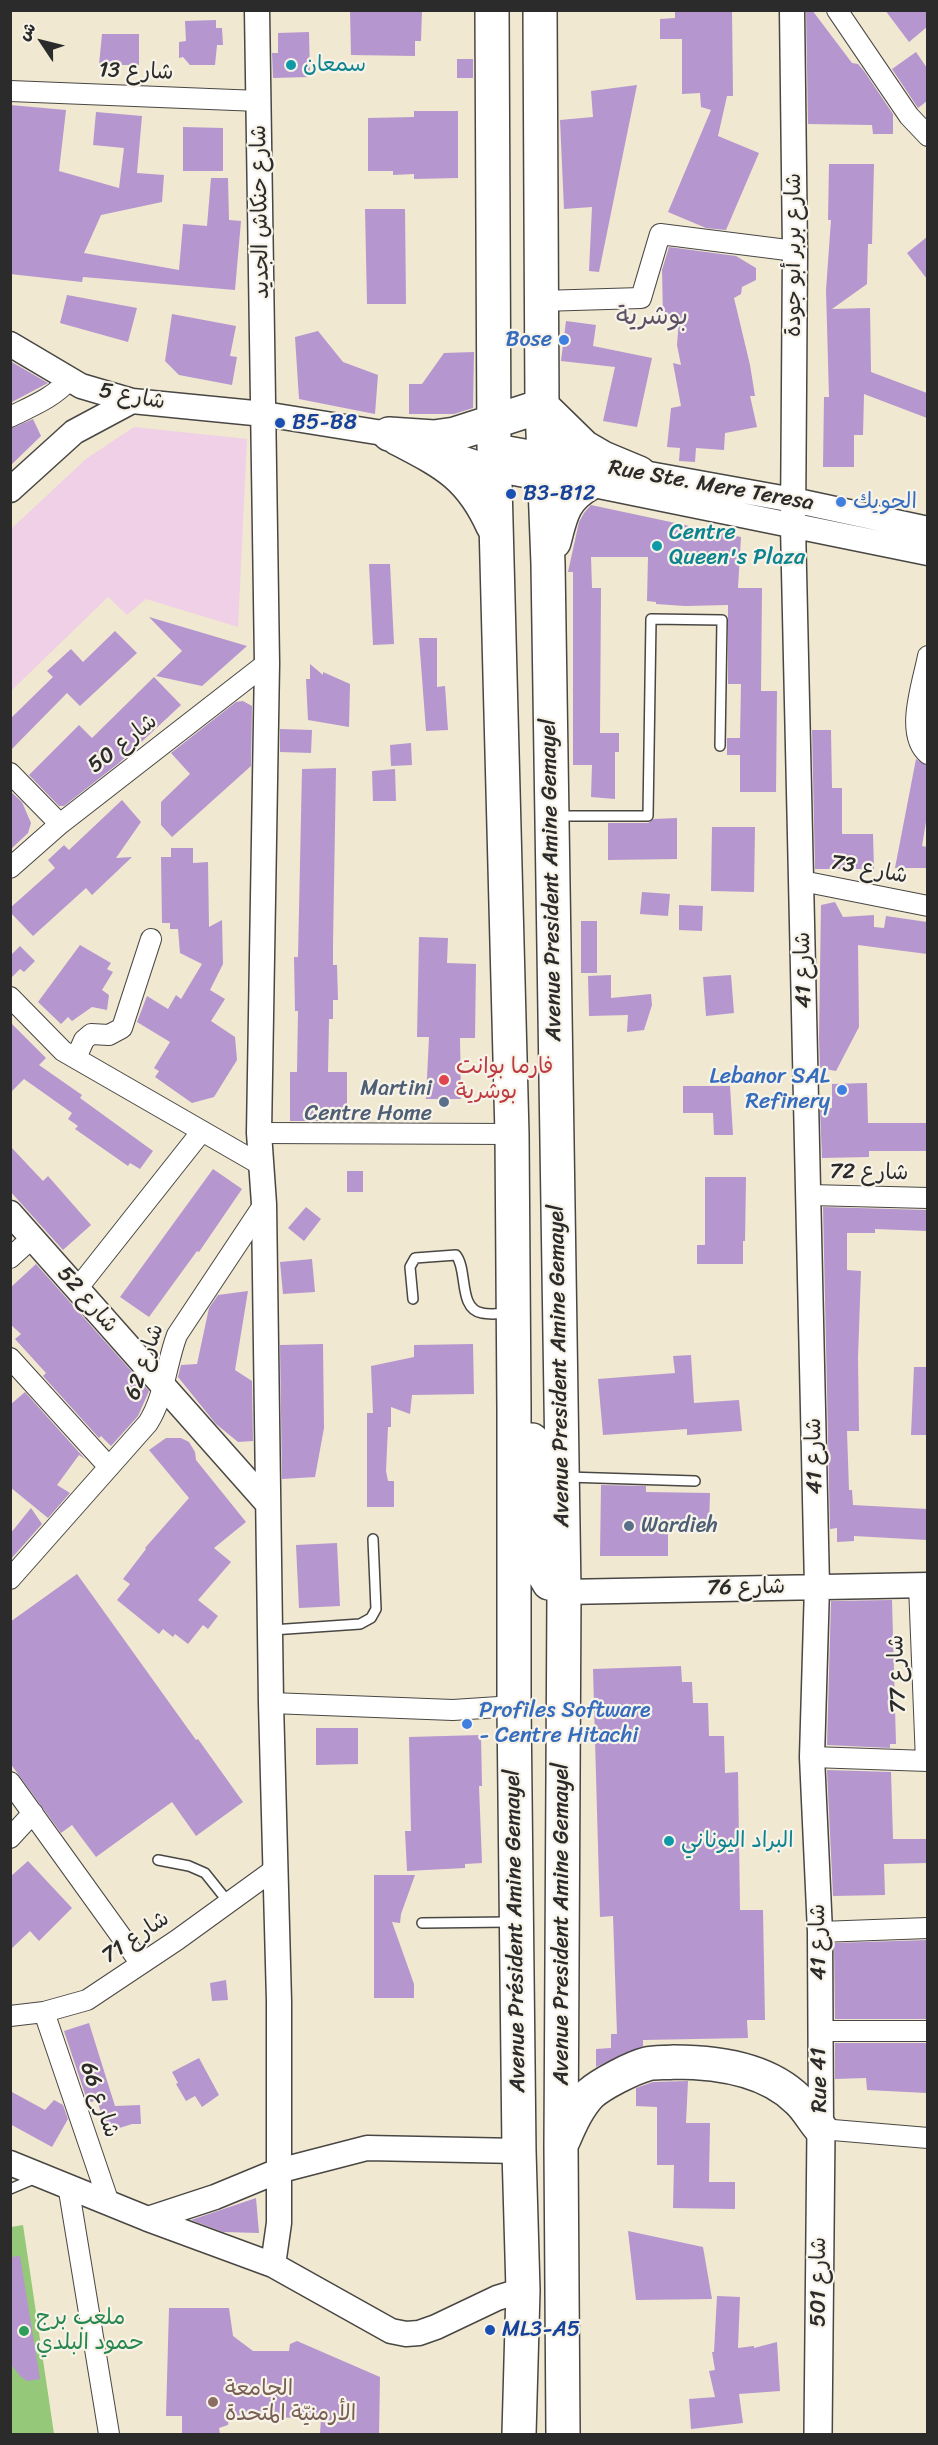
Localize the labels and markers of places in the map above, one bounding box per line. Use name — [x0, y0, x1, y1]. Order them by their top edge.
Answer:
place label: سمعان — [303, 52, 366, 78]
marker: سمعان — [284, 58, 298, 72]
place label: Bose — [506, 327, 552, 353]
marker: Bose — [557, 333, 571, 347]
place label: B5-B8 — [292, 410, 357, 436]
marker: B5-B8 — [273, 416, 287, 430]
place label: B3-B12 — [523, 481, 595, 507]
marker: B3-B12 — [504, 487, 518, 501]
place label: الحويك — [853, 489, 917, 515]
marker: الحويك — [834, 495, 848, 509]
place label: Centre Queen's Plaza — [669, 520, 805, 572]
marker: Centre Queen's Plaza — [650, 539, 664, 553]
place label: فارما بوانت بوشرية — [456, 1054, 553, 1106]
place label: Lebanor SAL Refinery — [710, 1064, 830, 1116]
marker: فارما بوانت بوشرية — [437, 1073, 451, 1087]
place label: Martini Centre Home — [304, 1076, 432, 1128]
marker: Lebanor SAL Refinery — [835, 1083, 849, 1097]
marker: Martini Centre Home — [437, 1095, 451, 1109]
place label: Wardieh — [641, 1513, 718, 1539]
marker: Wardieh — [622, 1519, 636, 1533]
place label: Profiles Software - Centre Hitachi — [479, 1698, 651, 1750]
marker: Profiles Software - Centre Hitachi — [460, 1717, 474, 1731]
place label: البراد اليوناني — [681, 1828, 794, 1854]
marker: البراد اليوناني — [662, 1834, 676, 1848]
place label: ملعب برج حمود البلدي — [36, 2305, 143, 2356]
place label: ML3-A5 — [502, 2317, 580, 2343]
marker: ML3-A5 — [483, 2323, 497, 2337]
marker: ملعب برج حمود البلدي — [17, 2324, 31, 2338]
place label: الجامعة الأرمنيّة المتحدة — [225, 2376, 356, 2428]
marker: الجامعة الأرمنيّة المتحدة — [206, 2395, 220, 2409]

